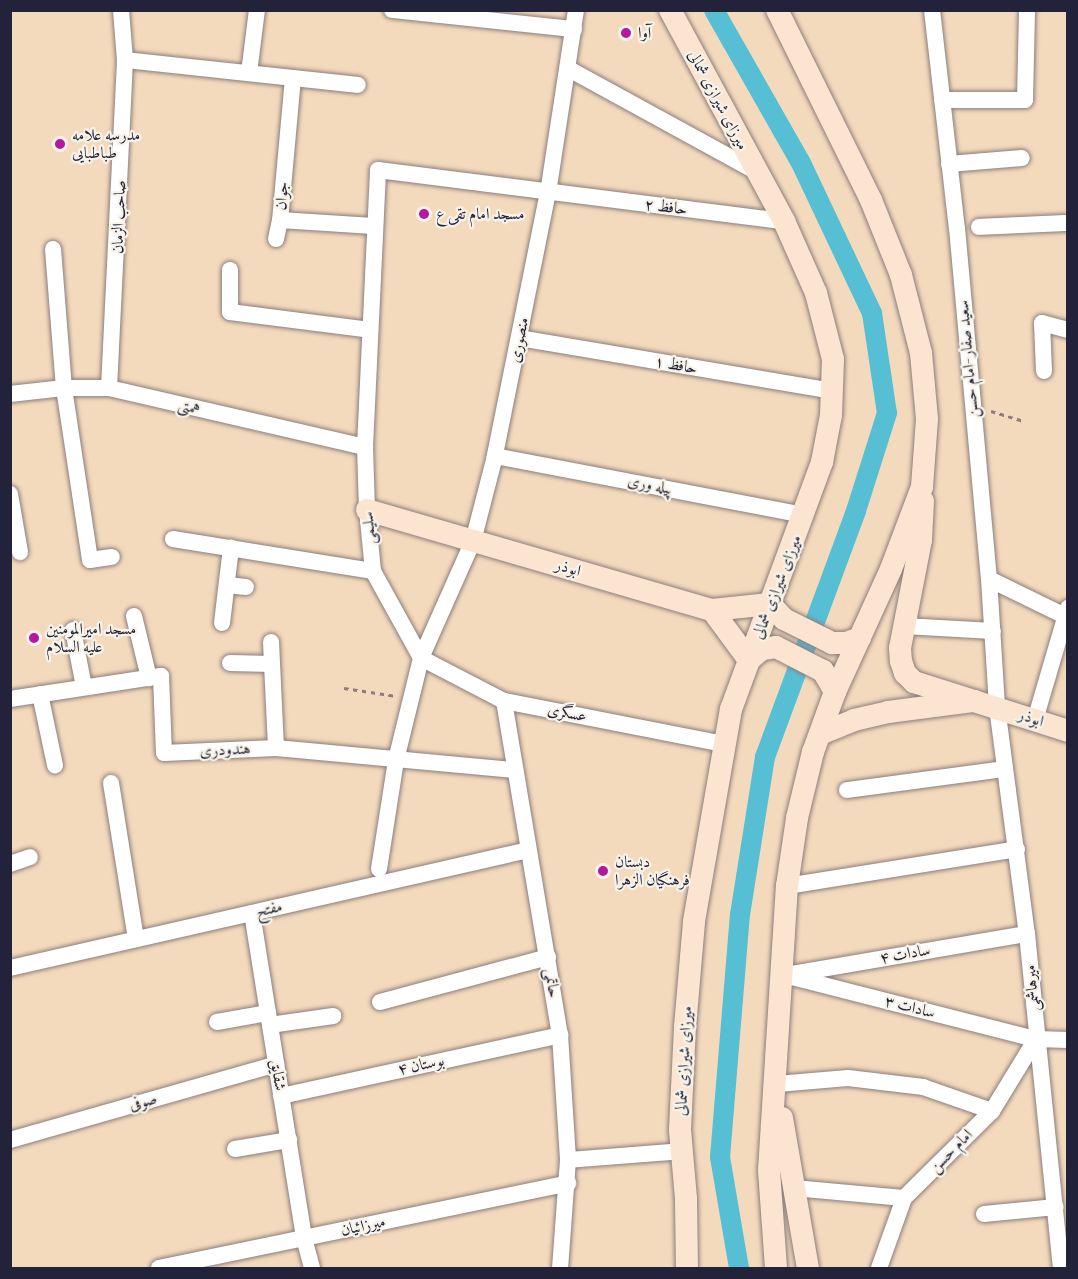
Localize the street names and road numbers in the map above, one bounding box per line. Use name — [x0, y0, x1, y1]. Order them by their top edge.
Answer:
street label: میرزای شیرازی شمالی — [684, 47, 752, 153]
street label: صاحب الزمان — [108, 180, 130, 254]
street label: جوان — [271, 181, 293, 211]
street label: حافظ ۲ — [644, 195, 688, 219]
street label: سعید صفار -امام حسن — [953, 299, 983, 419]
street label: منصوری — [505, 316, 533, 364]
street label: حافظ ۱ — [653, 352, 699, 378]
street label: همتی — [176, 395, 202, 419]
street label: پیله وری — [626, 471, 674, 499]
street label: سلیمی — [358, 511, 380, 545]
street label: میرزای شیرازی شمالی — [748, 532, 806, 642]
street label: ابوذر — [553, 555, 583, 581]
street label: عسگری — [546, 700, 588, 726]
street label: ابوذر — [1016, 705, 1046, 731]
street label: هندودری — [199, 739, 251, 761]
street label: مفتح — [254, 897, 284, 921]
street label: سادات ۴ — [878, 940, 932, 968]
street label: میرهاشمی — [1020, 964, 1044, 1012]
street label: حاتمی — [540, 967, 564, 999]
street label: سادات ۳ — [883, 992, 937, 1022]
street label: میرزای شیرازی شمالی — [672, 1005, 696, 1117]
street label: بوستان ۴ — [396, 1051, 446, 1079]
street label: شقایق — [266, 1058, 290, 1092]
street label: صوفی — [127, 1089, 159, 1115]
street label: امام حسن — [925, 1125, 977, 1177]
street label: میرزائیان — [339, 1212, 387, 1240]

